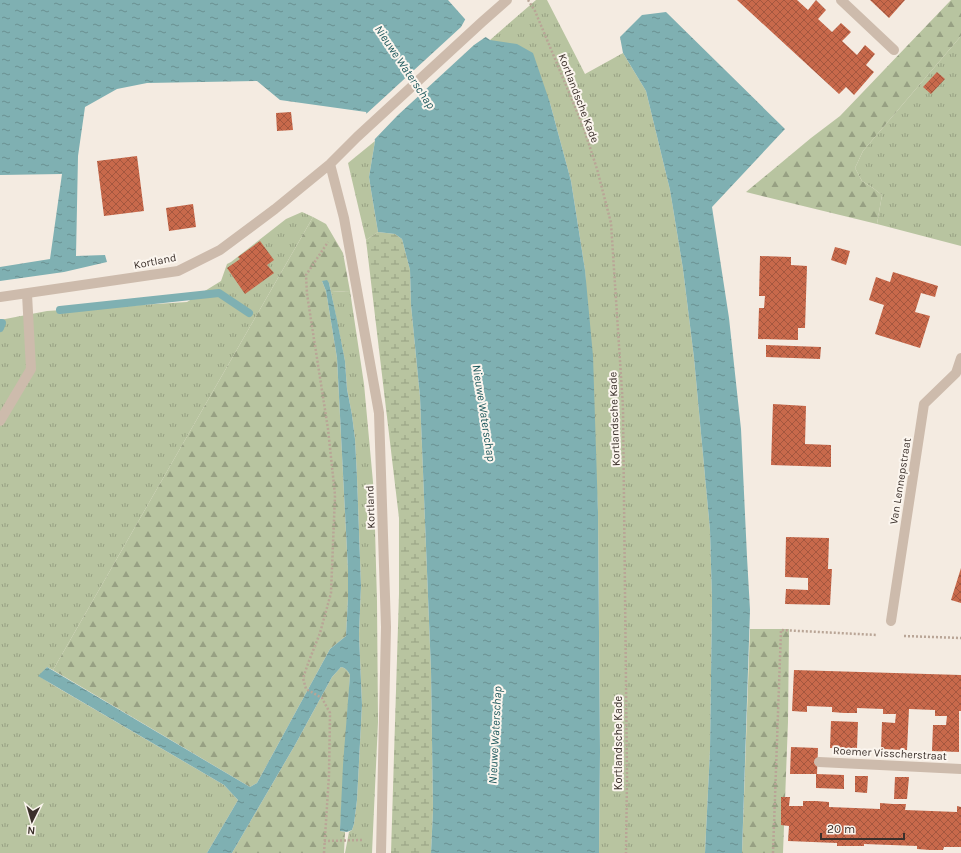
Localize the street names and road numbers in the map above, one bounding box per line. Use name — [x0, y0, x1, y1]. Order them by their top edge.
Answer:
street label: Kortlandsche Kade — [556, 52, 602, 145]
street label: Kortland — [133, 251, 177, 272]
street label: Kortlandsche Kade — [606, 371, 623, 466]
street label: Van Lennepstraat — [887, 437, 914, 525]
street label: Kortland — [363, 485, 378, 529]
street label: Kortlandsche Kade — [612, 695, 625, 790]
street label: Roemer Visscherstraat — [833, 744, 947, 763]

